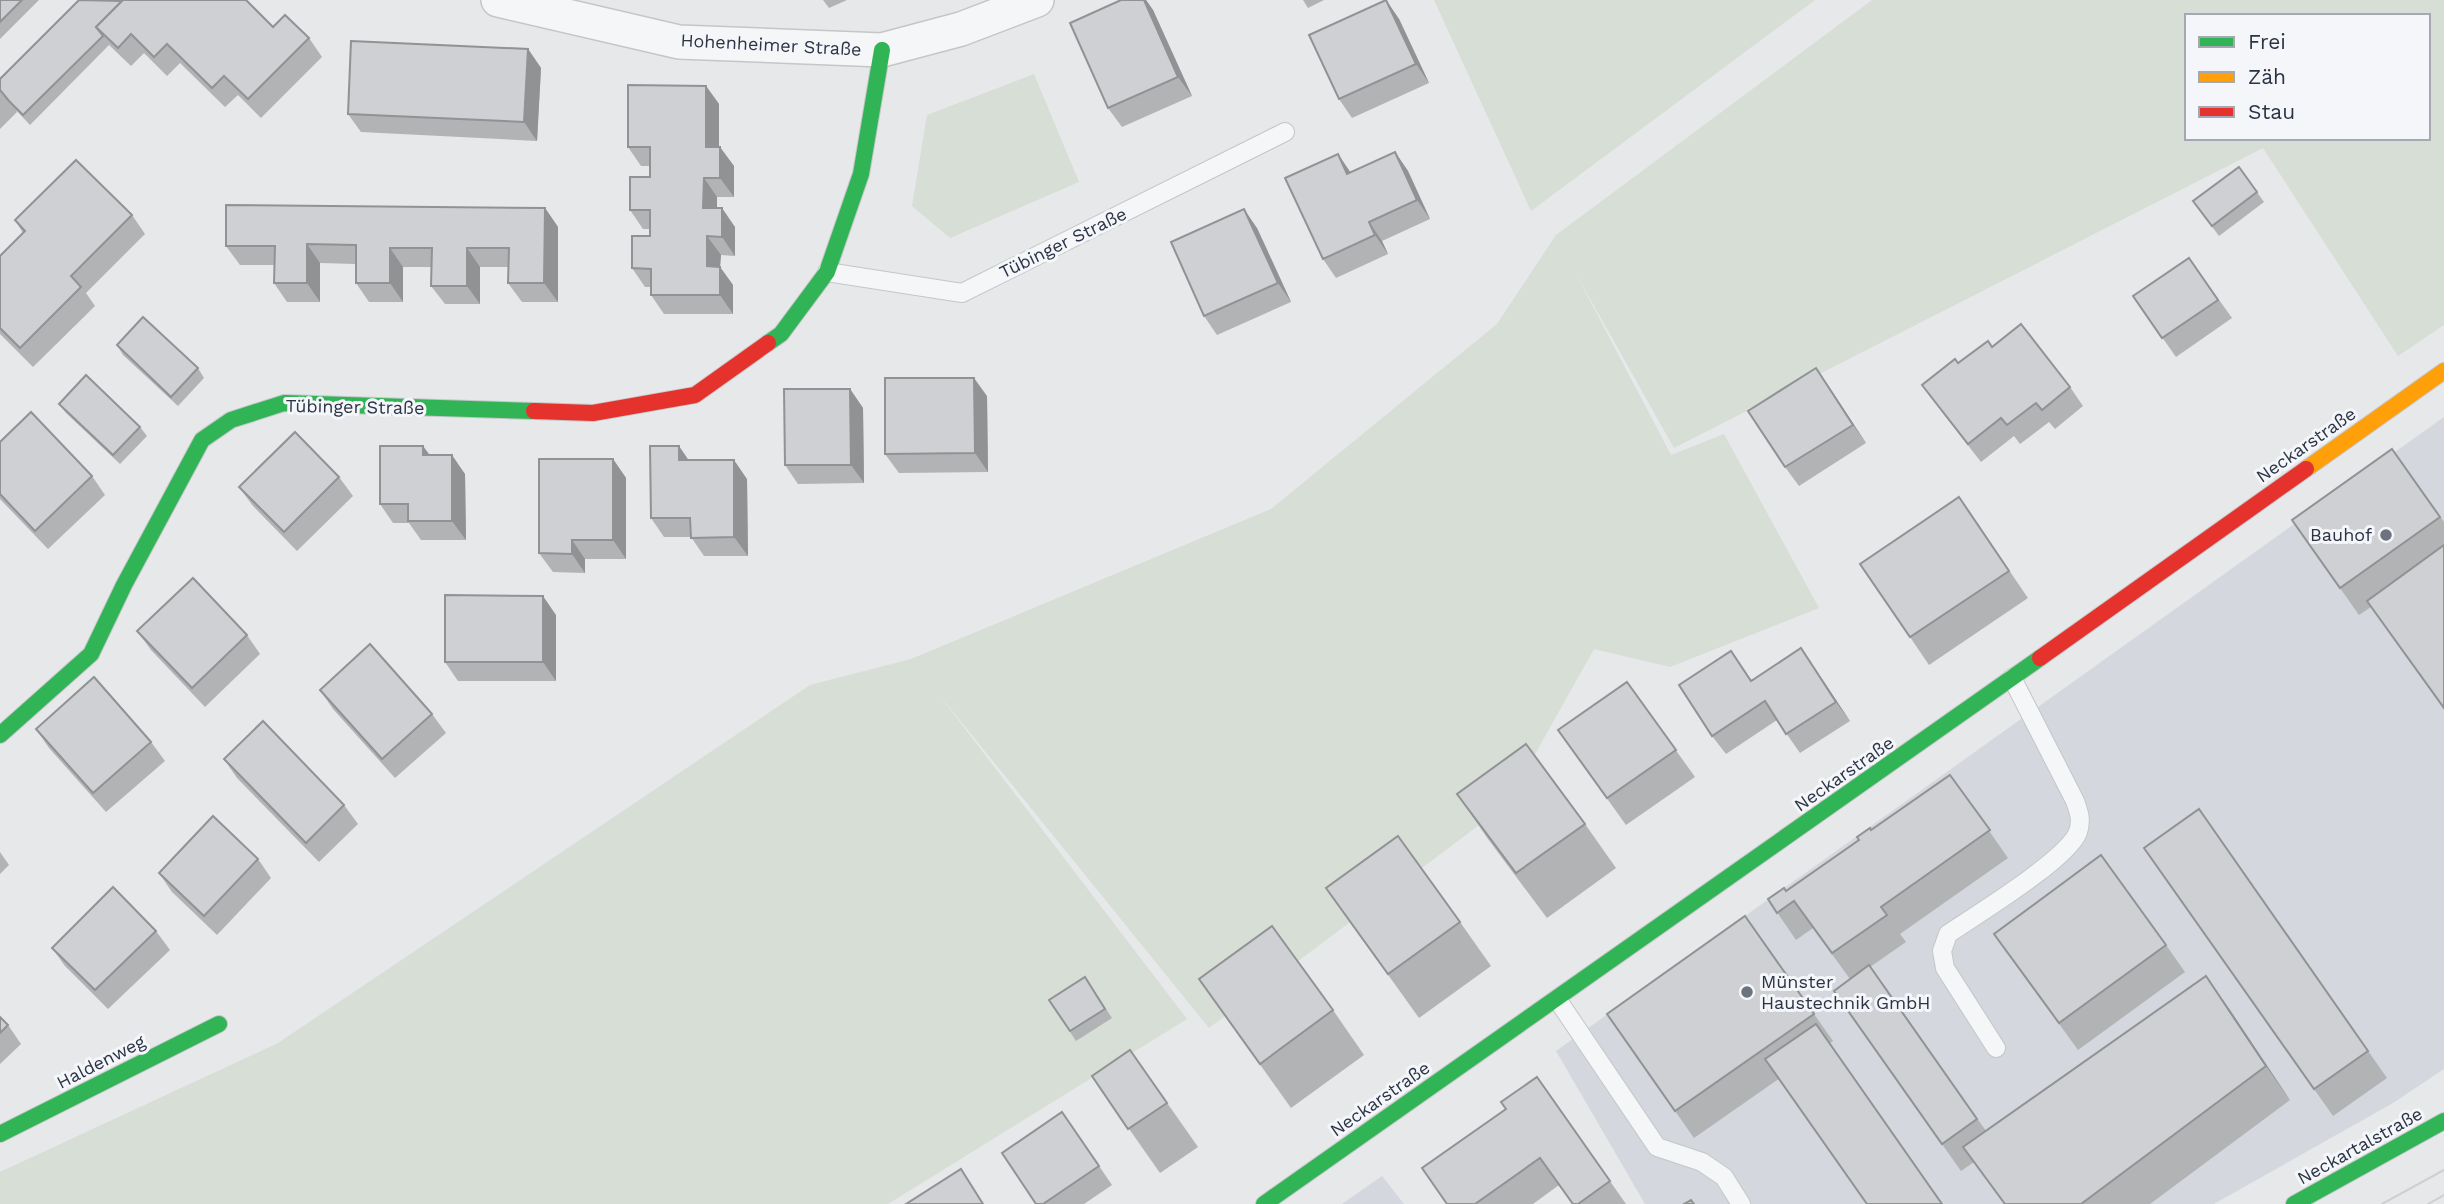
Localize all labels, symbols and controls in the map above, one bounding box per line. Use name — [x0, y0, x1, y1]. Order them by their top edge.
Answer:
legend — [2185, 14, 2430, 140]
street label: Hohenheimer Straße — [680, 29, 862, 60]
text: Frei — [2248, 29, 2286, 54]
text: Zäh — [2248, 64, 2286, 89]
text: Stau — [2248, 99, 2295, 124]
street label: Tübinger Straße — [996, 203, 1130, 282]
street label: Tübinger Straße — [285, 395, 425, 418]
street label: Neckarstraße — [2252, 403, 2359, 487]
place label: Bauhof — [2310, 524, 2372, 545]
marker: Bauhof — [2378, 527, 2394, 543]
street label: Neckarstraße — [1790, 732, 1897, 816]
place label: Münster Haustechnik GmbH — [1761, 971, 1930, 1013]
marker: Münster Haustechnik GmbH — [1739, 984, 1755, 1000]
street label: Haldenweg — [53, 1030, 149, 1093]
street label: Neckarstraße — [1326, 1057, 1433, 1141]
street label: Neckartalstraße — [2294, 1103, 2426, 1189]

